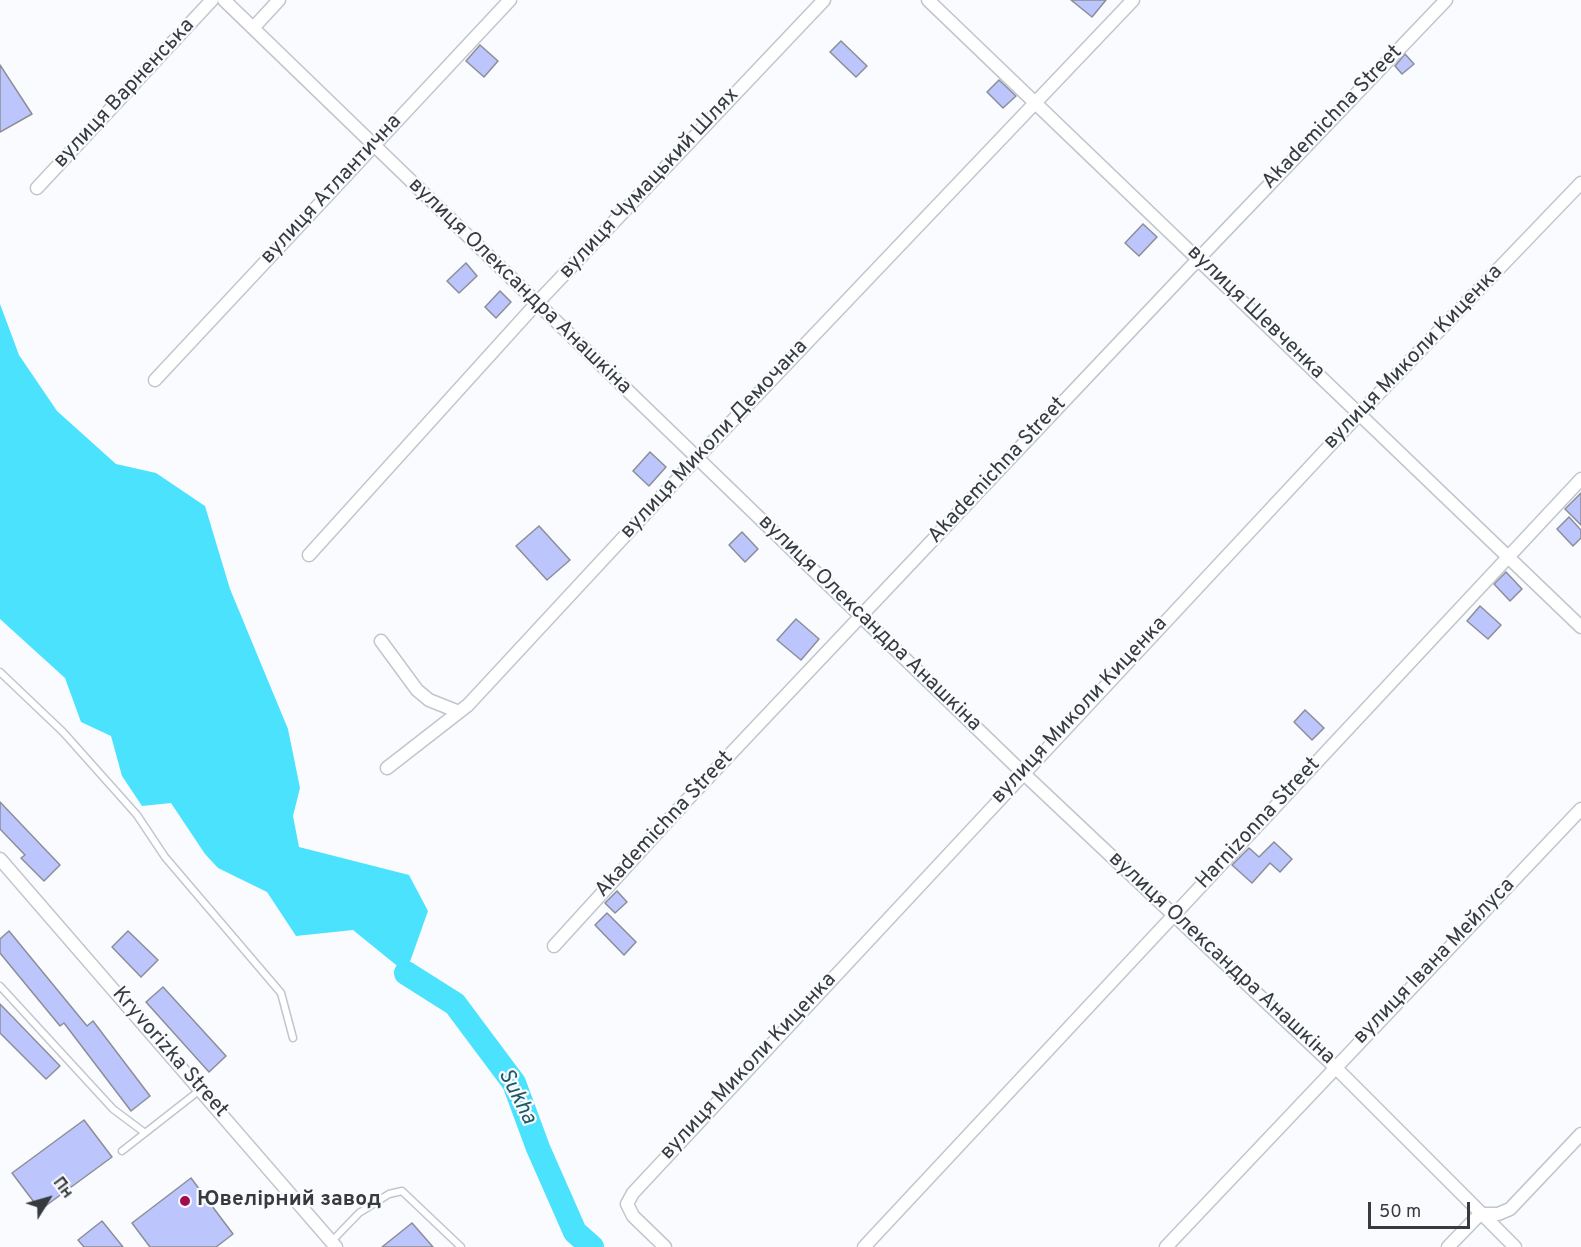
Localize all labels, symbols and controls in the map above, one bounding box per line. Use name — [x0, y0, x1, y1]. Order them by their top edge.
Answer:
street label: вулиця Варненська — [49, 14, 201, 174]
street label: Akademichna Street — [1258, 41, 1408, 195]
street label: вулиця Чумацький Шлях — [555, 83, 745, 285]
street label: вулиця Атлантична — [256, 110, 408, 270]
street label: вулиця Олександра Анашкіна — [402, 173, 636, 401]
street label: вулиця Шевченка — [1181, 241, 1329, 385]
street label: вулиця Миколи Киценка — [1319, 261, 1509, 455]
street label: вулиця Миколи Демочана — [616, 335, 814, 545]
street label: Akademichna Street — [924, 393, 1072, 549]
street label: вулиця Олександра Анашкіна — [752, 510, 986, 738]
street label: вулиця Миколи Киценка — [987, 612, 1173, 810]
street label: Akademichna Street — [591, 747, 739, 903]
street label: Harnizonna Street — [1192, 753, 1326, 895]
street label: вулиця Олександра Анашкіна — [1102, 847, 1340, 1071]
street label: вулиця Івана Мейлуса — [1349, 874, 1521, 1050]
street label: вулиця Миколи Киценка — [656, 968, 842, 1166]
street label: Kryvorizka Street — [105, 983, 233, 1123]
water label: Sukha — [491, 1065, 541, 1129]
north arrow — [18, 1169, 78, 1229]
text: Пн — [48, 1174, 77, 1203]
place label: Ювелірний завод — [197, 1188, 381, 1214]
scale bar — [1371, 1190, 1473, 1228]
marker: Ювелірний завод — [178, 1194, 192, 1208]
text: 50 m — [1379, 1201, 1421, 1224]

